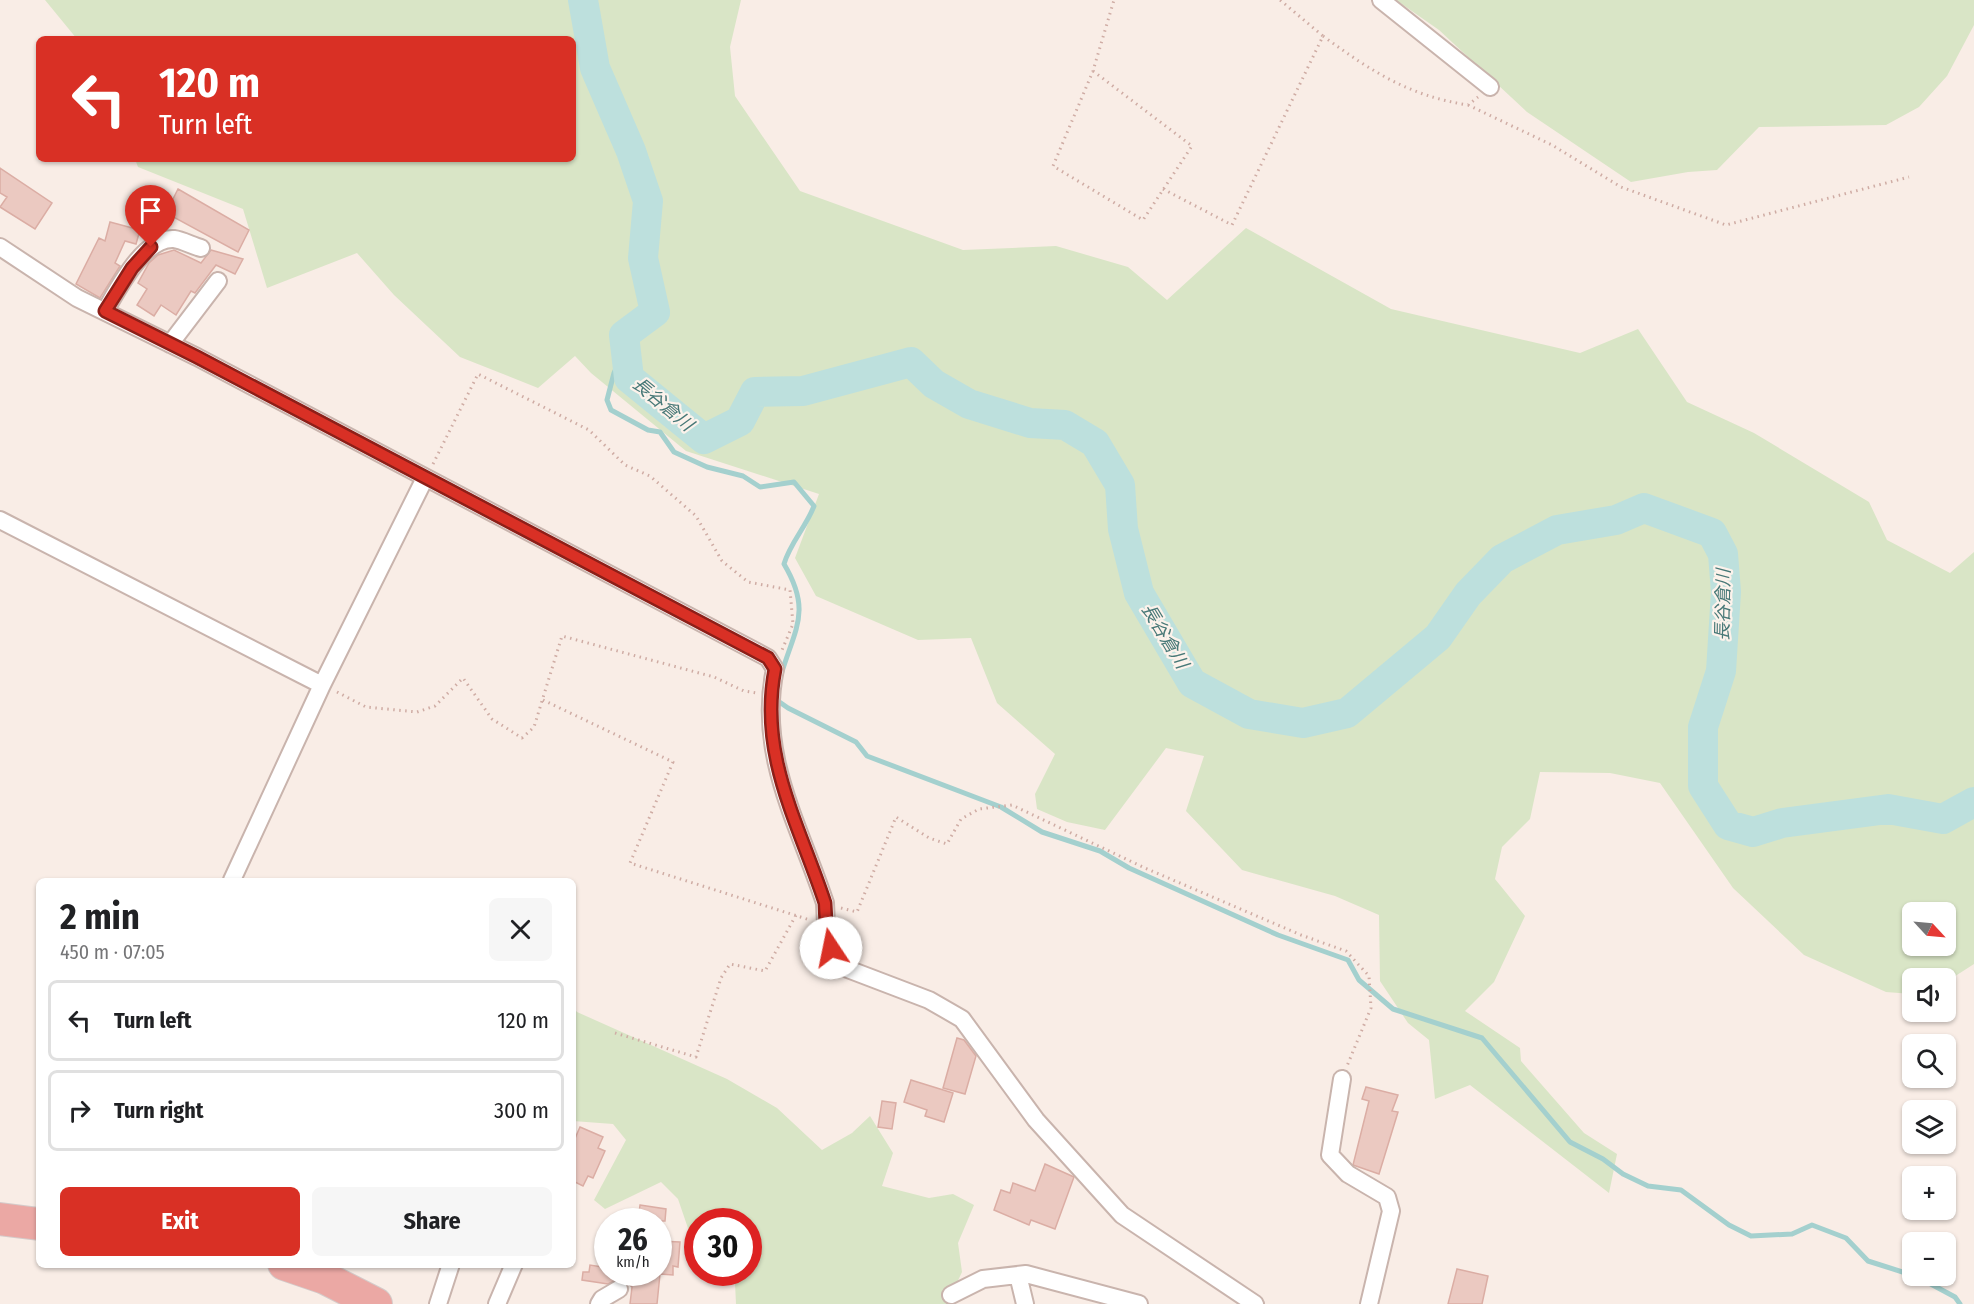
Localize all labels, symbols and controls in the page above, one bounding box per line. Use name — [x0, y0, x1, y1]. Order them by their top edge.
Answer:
text: 120 m — [159, 58, 260, 108]
icon: left — [60, 60, 138, 138]
text: Turn left — [159, 109, 252, 141]
pin — [125, 185, 176, 247]
icon: arrive — [134, 194, 167, 227]
water label: 長谷倉川 — [628, 372, 699, 437]
water label: 長谷倉川 — [1711, 567, 1735, 641]
water label: 長谷倉川 — [1137, 599, 1194, 674]
text: 2 min — [60, 895, 140, 939]
button: close — [489, 898, 552, 961]
north arrow — [1902, 902, 1956, 956]
map controls — [1902, 902, 1956, 1286]
position arrow — [799, 916, 863, 980]
text: 450 m · 07:05 — [60, 940, 165, 964]
button: sound — [1902, 968, 1956, 1022]
icon: left — [63, 1004, 96, 1037]
text: Turn left — [114, 1007, 192, 1034]
text: 120 m — [497, 1007, 549, 1034]
button: search — [1902, 1034, 1956, 1088]
icon: right — [63, 1094, 96, 1127]
text: Turn right — [114, 1097, 203, 1124]
text: 300 m — [494, 1097, 549, 1124]
button: layers — [1902, 1100, 1956, 1154]
button: + — [1902, 1166, 1956, 1220]
button: Exit — [60, 1187, 300, 1256]
button: Share — [312, 1187, 552, 1256]
speed limit sign: 30 — [684, 1208, 762, 1286]
text: 26 — [618, 1222, 648, 1258]
button: − — [1902, 1232, 1956, 1286]
text: km/h — [616, 1253, 650, 1271]

